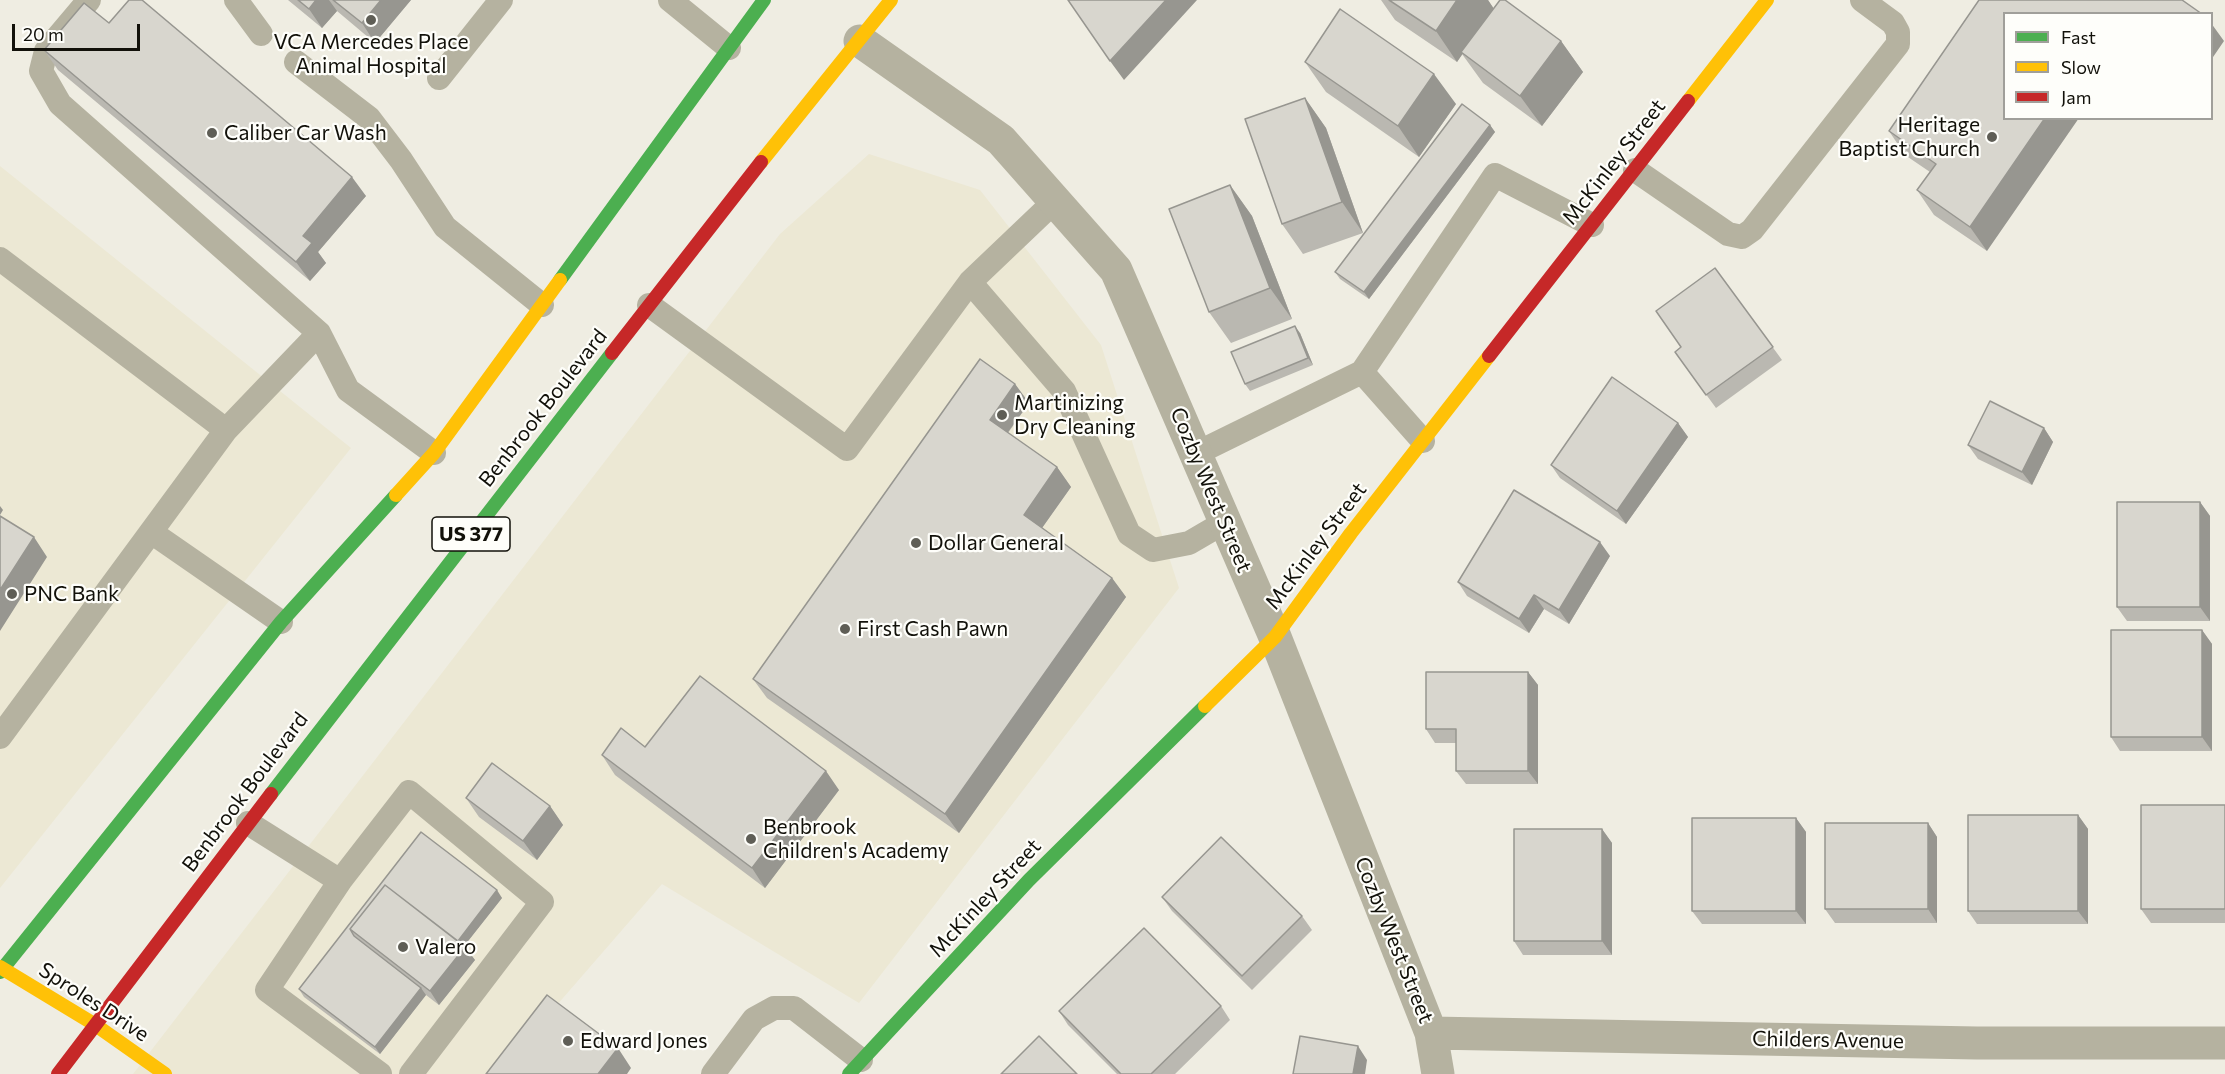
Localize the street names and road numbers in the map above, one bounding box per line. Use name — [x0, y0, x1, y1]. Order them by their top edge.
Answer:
street label: McKinley Street — [1557, 94, 1671, 230]
street label: Benbrook Boulevard — [474, 324, 612, 492]
street label: Cozby West Street — [1165, 404, 1257, 576]
street label: McKinley Street — [1260, 478, 1372, 614]
road number: US 377 — [432, 517, 510, 551]
street label: Benbrook Boulevard — [177, 707, 313, 877]
street label: McKinley Street — [924, 834, 1046, 962]
street label: Cozby West Street — [1349, 853, 1439, 1027]
street label: Sproles Drive — [34, 957, 154, 1047]
street label: Childers Avenue — [1752, 1026, 1904, 1054]

